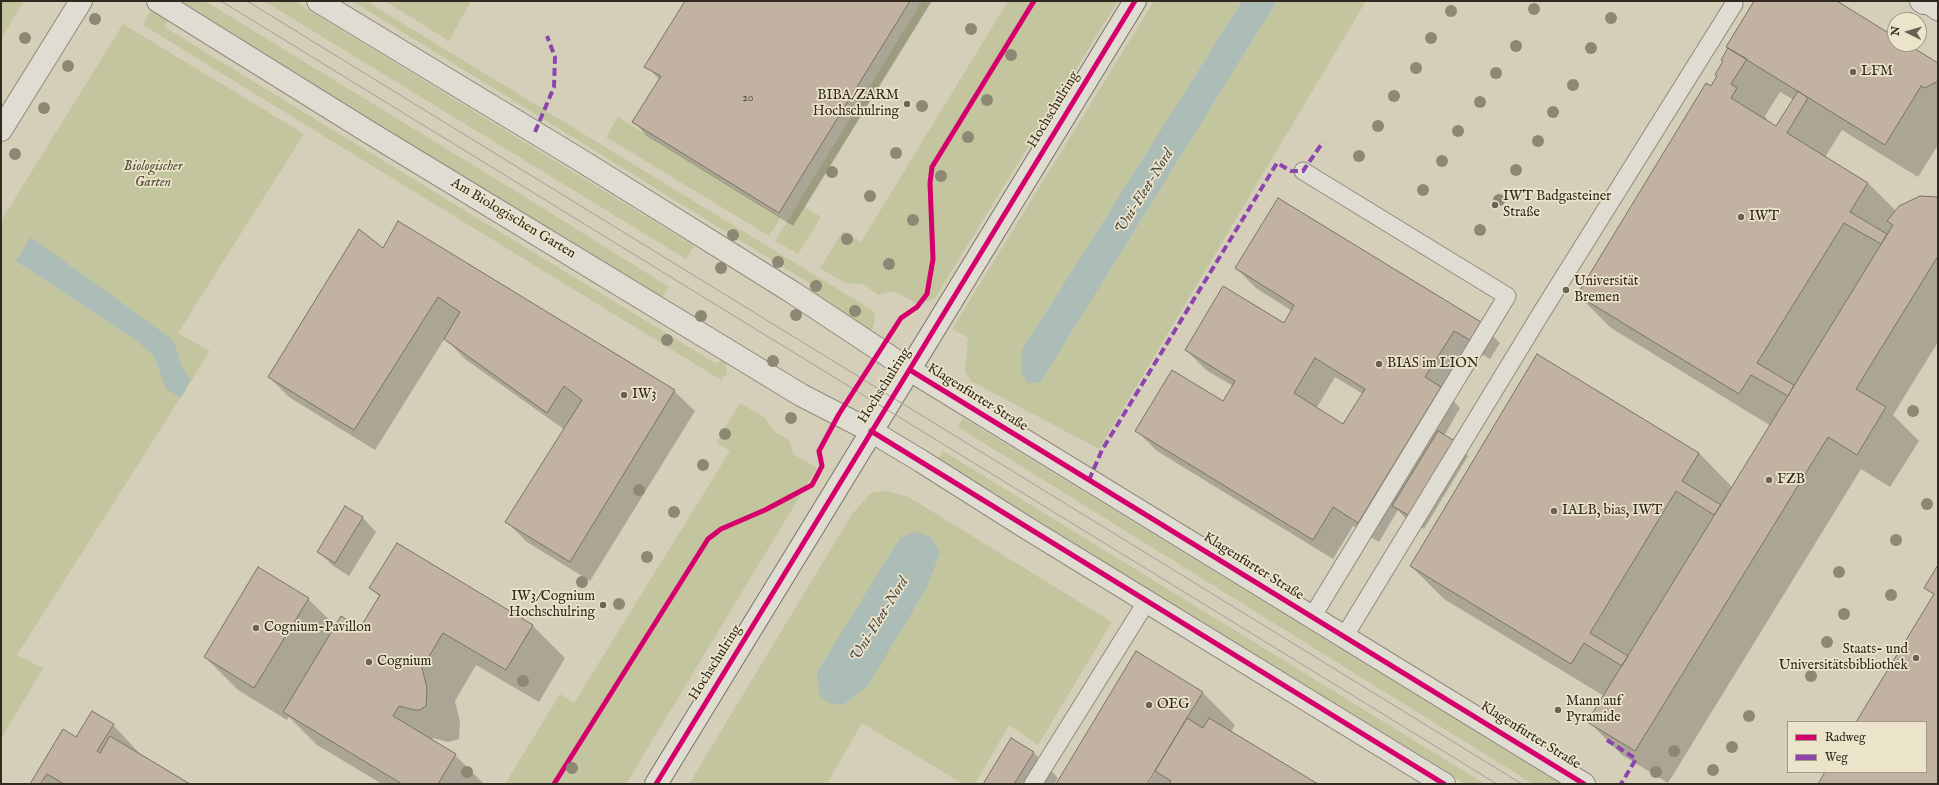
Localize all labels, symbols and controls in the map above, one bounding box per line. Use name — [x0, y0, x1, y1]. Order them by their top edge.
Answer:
north arrow — [1887, 12, 1927, 52]
text: N — [1889, 26, 1903, 36]
place label: LFM — [1861, 64, 1893, 80]
marker: LFM — [1848, 67, 1858, 77]
street label: Hochschulring — [1025, 69, 1083, 151]
place label: BIBA/ZARM Hochschulring — [813, 88, 899, 120]
house number: 20 — [742, 92, 754, 106]
marker: BIBA/ZARM Hochschulring — [902, 99, 912, 109]
water label: Uni-Fleet-Nord — [1112, 146, 1178, 238]
park label: Biologischer Garten — [123, 159, 183, 192]
street label: Am Biologischen Garten — [448, 175, 578, 263]
place label: IWT Badgasteiner Straße — [1503, 189, 1611, 222]
marker: IWT Badgasteiner Straße — [1490, 200, 1500, 210]
place label: IWT — [1749, 209, 1779, 225]
marker: IWT — [1736, 212, 1746, 222]
place label: Universität Bremen — [1574, 274, 1639, 306]
marker: Universität Bremen — [1561, 285, 1571, 295]
street label: Hochschulring — [855, 345, 915, 427]
place label: BIAS im LION — [1387, 356, 1479, 372]
marker: BIAS im LION — [1374, 359, 1384, 369]
street label: Klagenfurter Straße — [924, 360, 1030, 436]
place label: IW3 — [632, 387, 657, 403]
marker: IW3 — [619, 390, 629, 400]
place label: FZB — [1777, 472, 1805, 488]
marker: FZB — [1764, 475, 1774, 485]
place label: IALB, bias, IWT — [1562, 503, 1662, 519]
marker: IALB, bias, IWT — [1549, 506, 1559, 516]
street label: Klagenfurter Straße — [1200, 529, 1306, 605]
water label: Uni-Fleet-Nord — [847, 574, 913, 666]
place label: IW3/Cognium Hochschulring — [509, 589, 595, 622]
marker: IW3/Cognium Hochschulring — [598, 600, 608, 610]
place label: Cognium-Pavillon — [264, 620, 371, 636]
street label: Hochschulring — [686, 622, 746, 704]
marker: Cognium-Pavillon — [251, 623, 261, 633]
place label: Staats- und Universitätsbibliothek — [1779, 642, 1908, 674]
marker: Staats- und Universitätsbibliothek — [1911, 653, 1921, 663]
place label: Cognium — [377, 654, 431, 670]
marker: Cognium — [364, 657, 374, 667]
place label: Mann auf Pyramide — [1566, 694, 1622, 726]
place label: OEG — [1157, 697, 1189, 713]
street label: Klagenfurter Straße — [1477, 698, 1583, 774]
marker: OEG — [1144, 700, 1154, 710]
marker: Mann auf Pyramide — [1553, 705, 1563, 715]
legend — [1787, 721, 1927, 773]
text: Radweg — [1825, 730, 1865, 745]
text: Weg — [1825, 750, 1848, 765]

